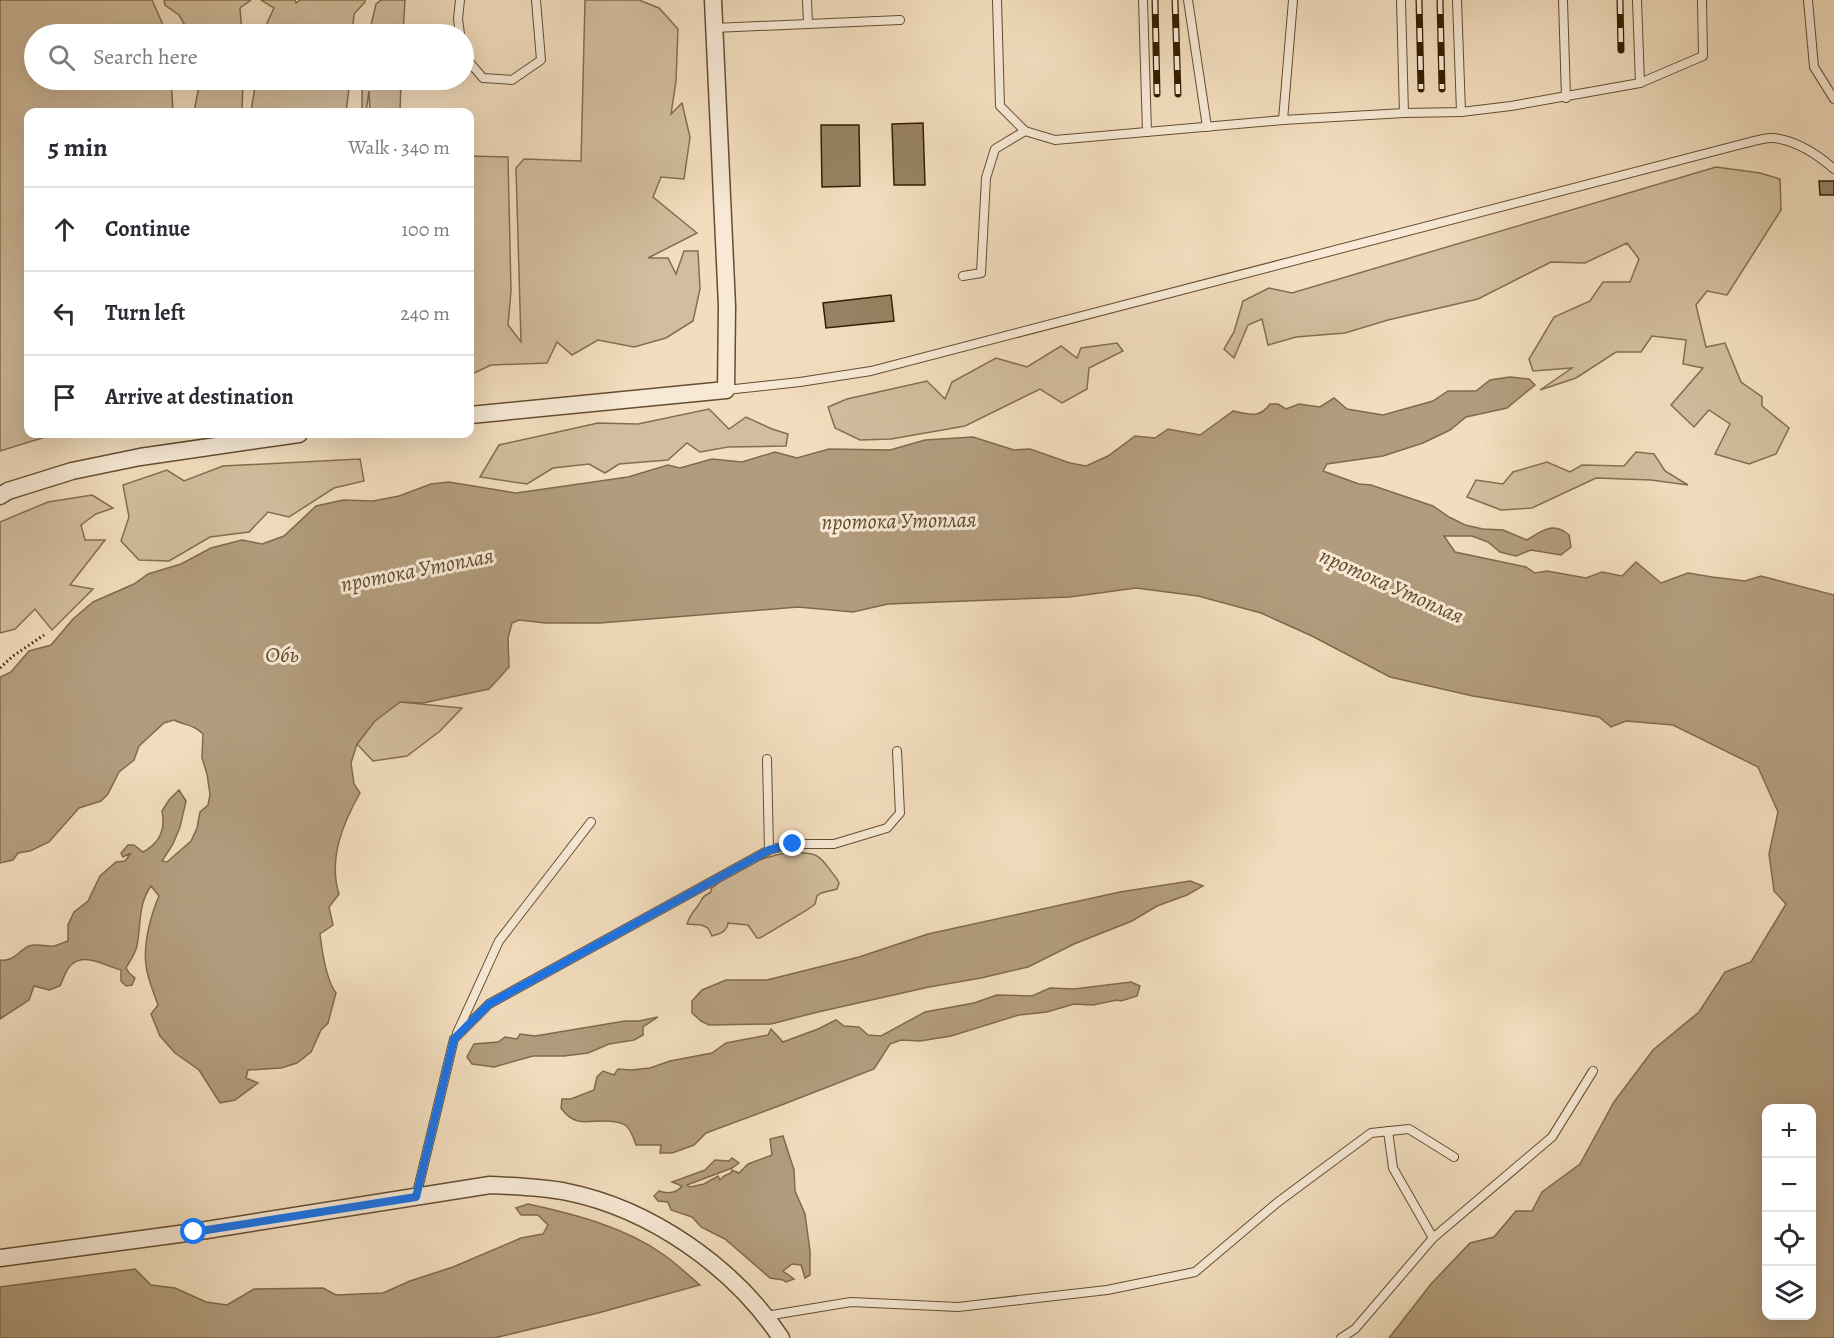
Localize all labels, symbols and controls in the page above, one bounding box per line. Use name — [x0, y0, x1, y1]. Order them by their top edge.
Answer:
search box — [24, 24, 474, 90]
icon: search — [45, 41, 78, 74]
text: Search here — [93, 42, 198, 72]
text: 5 min — [48, 130, 108, 165]
text: Walk · 340 m — [348, 134, 450, 161]
icon: ahead — [48, 213, 81, 246]
text: Continue — [105, 214, 190, 244]
text: 100 m — [401, 216, 450, 243]
icon: left — [48, 297, 81, 330]
text: Turn left — [105, 298, 185, 328]
text: 240 m — [400, 300, 450, 327]
icon: arrive — [48, 381, 81, 414]
text: Arrive at destination — [105, 382, 294, 412]
water label: протока Утоплая — [821, 505, 977, 537]
water label: протока Утоплая — [338, 540, 496, 600]
water label: протока Утоплая — [1315, 541, 1469, 631]
water label: Обь — [265, 640, 299, 670]
route end — [779, 830, 805, 856]
map controls — [1762, 1104, 1816, 1320]
button: + — [1762, 1104, 1816, 1158]
button: − — [1762, 1158, 1816, 1212]
button: locate — [1762, 1212, 1816, 1266]
route start — [180, 1218, 206, 1244]
button: layers — [1762, 1266, 1816, 1320]

